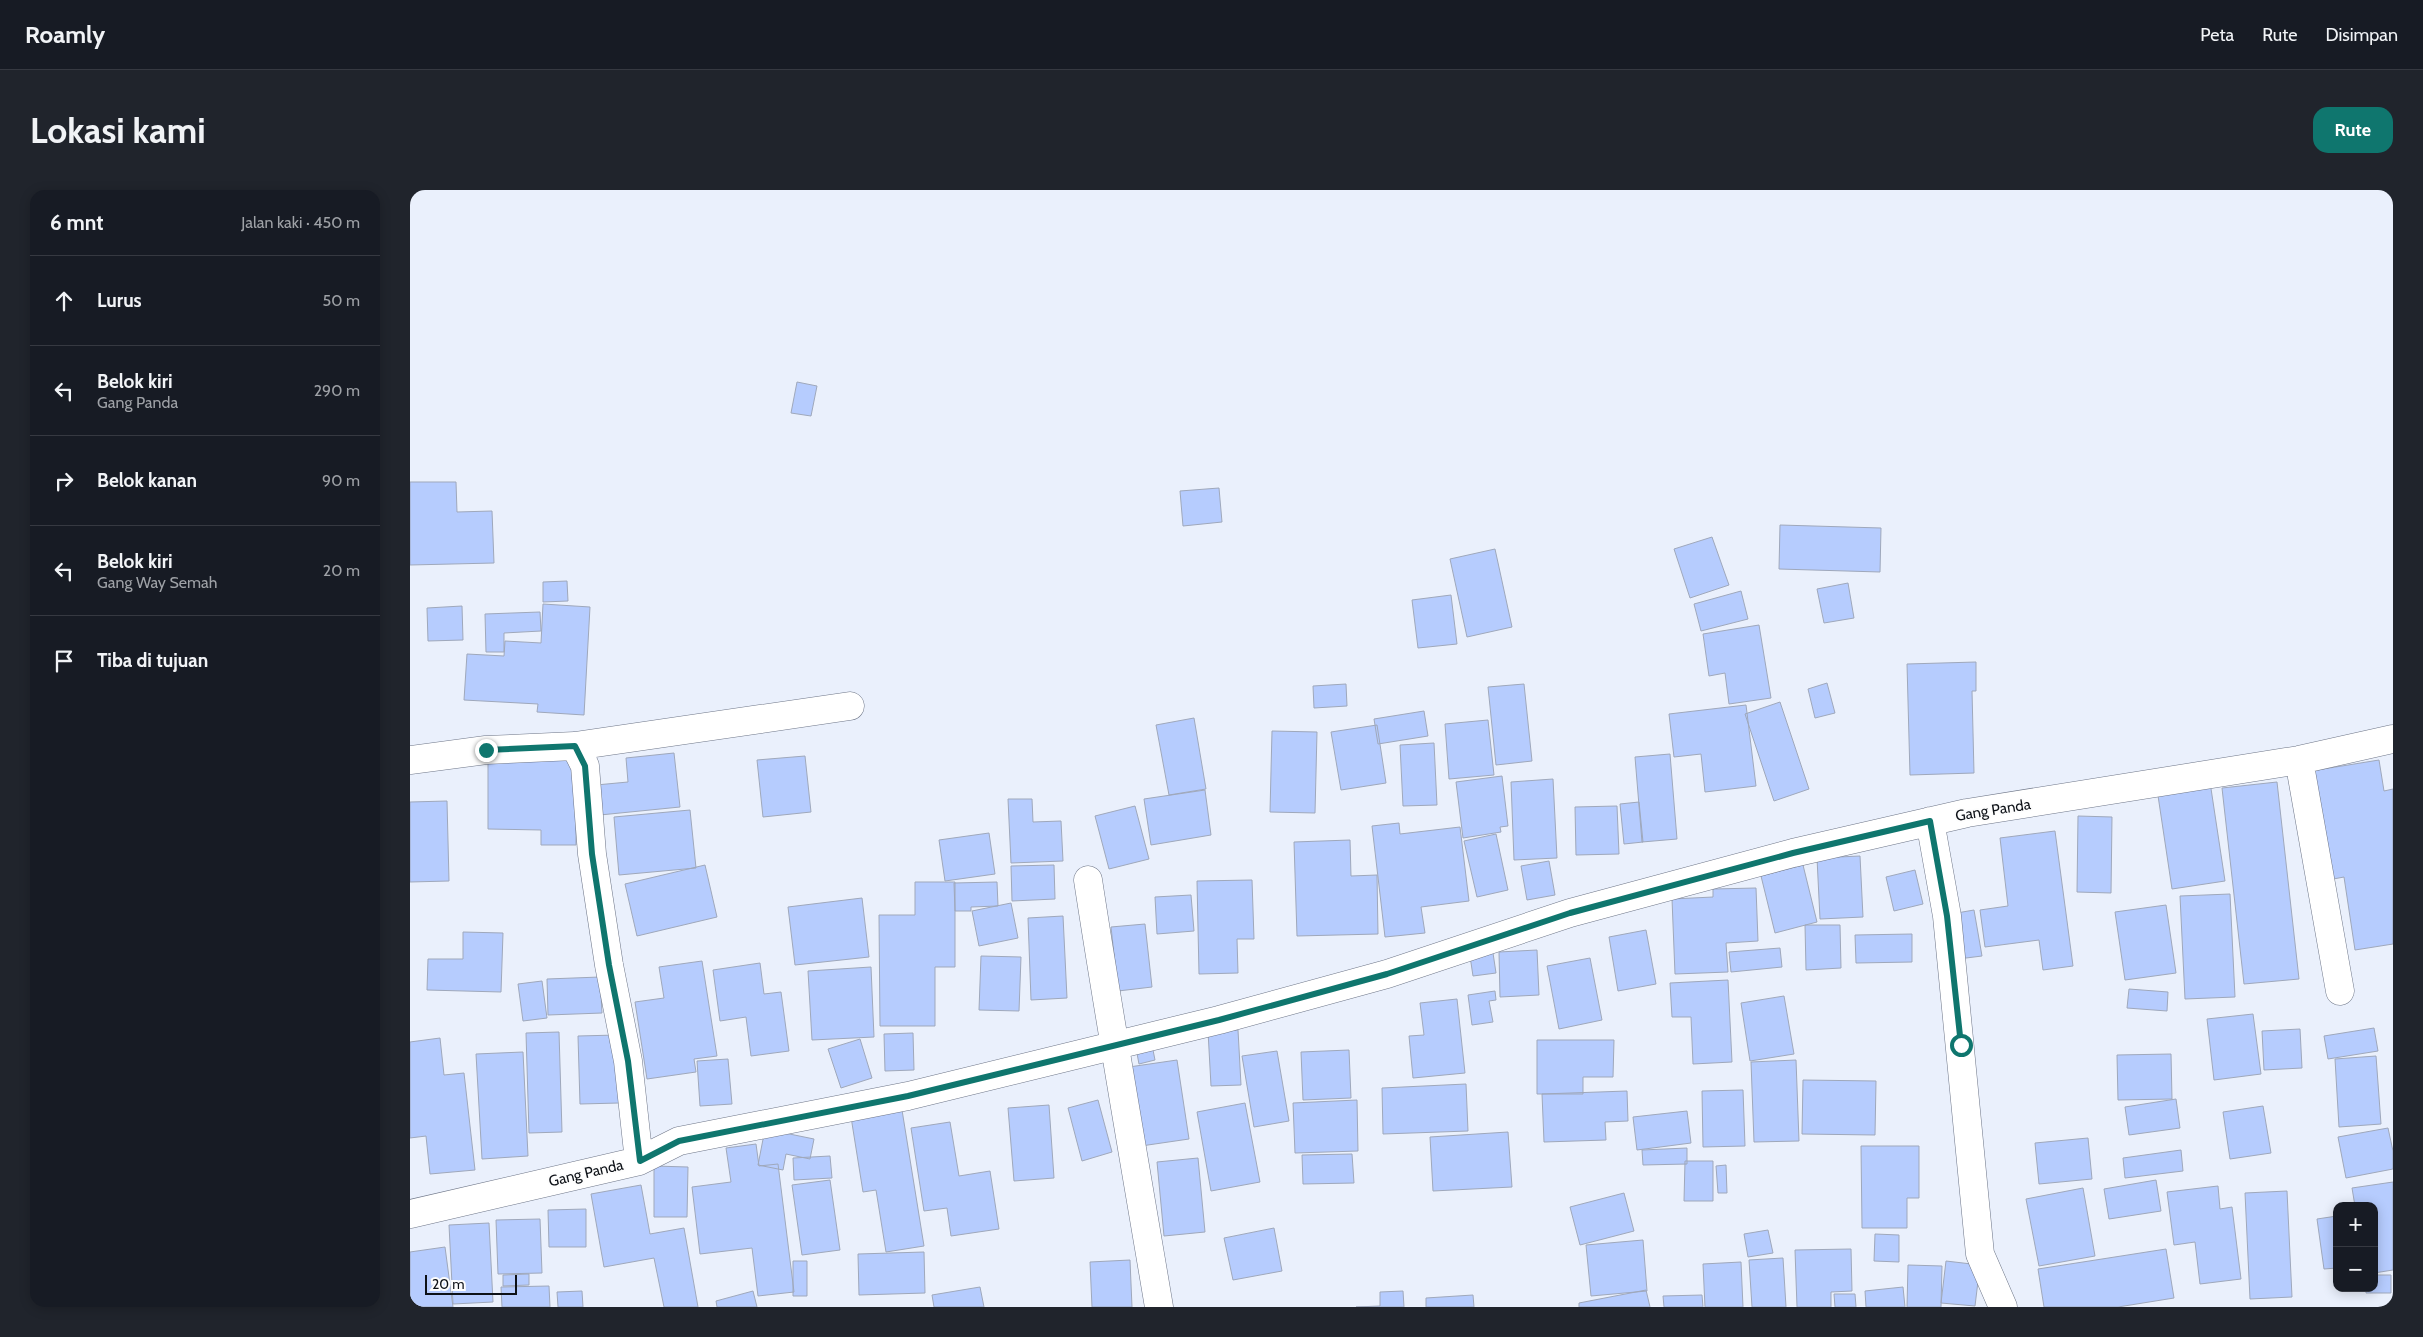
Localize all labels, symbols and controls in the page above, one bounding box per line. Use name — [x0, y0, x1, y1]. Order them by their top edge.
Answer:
text: Roamly — [25, 20, 105, 49]
text: Peta — [2200, 24, 2234, 46]
text: Rute — [2262, 24, 2297, 46]
text: Disimpan — [2325, 24, 2398, 46]
button: Rute — [2313, 107, 2393, 153]
text: Lokasi kami — [30, 109, 206, 152]
text: 6 mnt — [50, 210, 103, 235]
text: Jalan kaki · 450 m — [241, 213, 360, 232]
icon: ahead — [50, 287, 78, 315]
text: Lurus — [97, 289, 142, 312]
text: 50 m — [323, 291, 360, 310]
text: Belok kiri — [97, 370, 173, 393]
icon: left — [50, 377, 78, 405]
text: 290 m — [314, 381, 360, 400]
text: Gang Panda — [97, 393, 178, 412]
icon: right — [50, 467, 78, 495]
text: Belok kanan — [97, 469, 197, 492]
text: 90 m — [322, 471, 360, 490]
text: Belok kiri — [97, 550, 173, 573]
icon: left — [50, 557, 78, 585]
text: 20 m — [323, 561, 360, 580]
text: Gang Way Semah — [97, 573, 217, 592]
icon: arrive — [50, 647, 78, 675]
text: Tiba di tujuan — [97, 649, 208, 672]
route end — [475, 739, 498, 762]
street label: Gang Panda — [1954, 795, 2033, 825]
route start — [1950, 1034, 1973, 1057]
street label: Gang Panda — [547, 1156, 626, 1190]
map controls — [2333, 1202, 2378, 1292]
button: + — [2333, 1202, 2378, 1247]
button: − — [2333, 1247, 2378, 1292]
scale bar — [425, 1272, 518, 1295]
text: 20 m — [432, 1275, 465, 1293]

